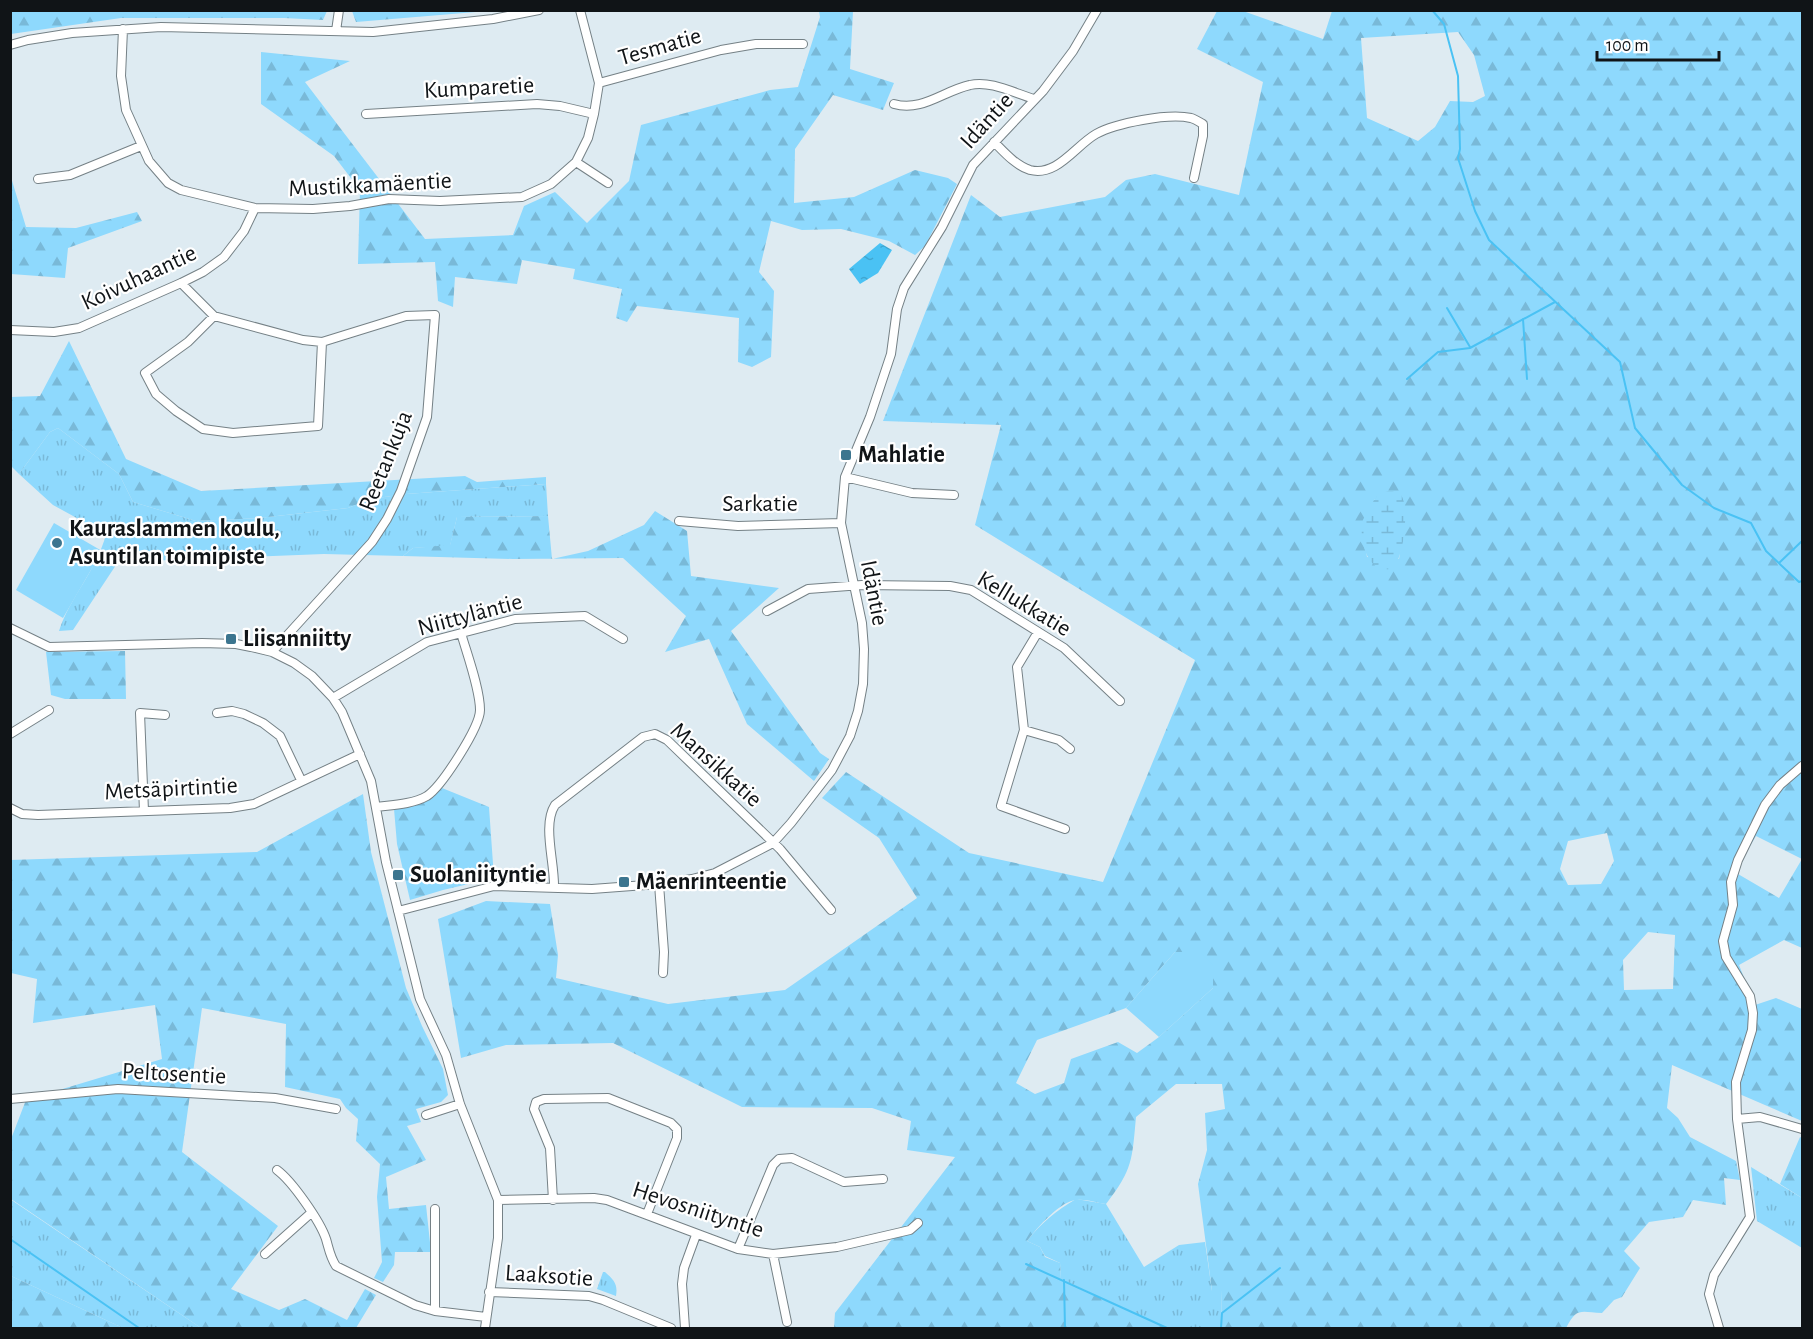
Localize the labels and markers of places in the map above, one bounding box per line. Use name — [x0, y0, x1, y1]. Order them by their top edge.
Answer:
place label: Mahlatie — [858, 443, 945, 467]
marker: Mahlatie — [839, 448, 853, 462]
place label: Kauraslammen koulu, Asuntilan toimipiste — [69, 517, 280, 569]
marker: Kauraslammen koulu, Asuntilan toimipiste — [50, 536, 64, 550]
place label: Liisanniitty — [243, 627, 352, 651]
marker: Liisanniitty — [224, 632, 238, 646]
place label: Suolaniityntie — [410, 863, 547, 887]
marker: Suolaniityntie — [391, 868, 405, 882]
place label: Mäenrinteentie — [636, 870, 787, 894]
marker: Mäenrinteentie — [617, 875, 631, 889]

